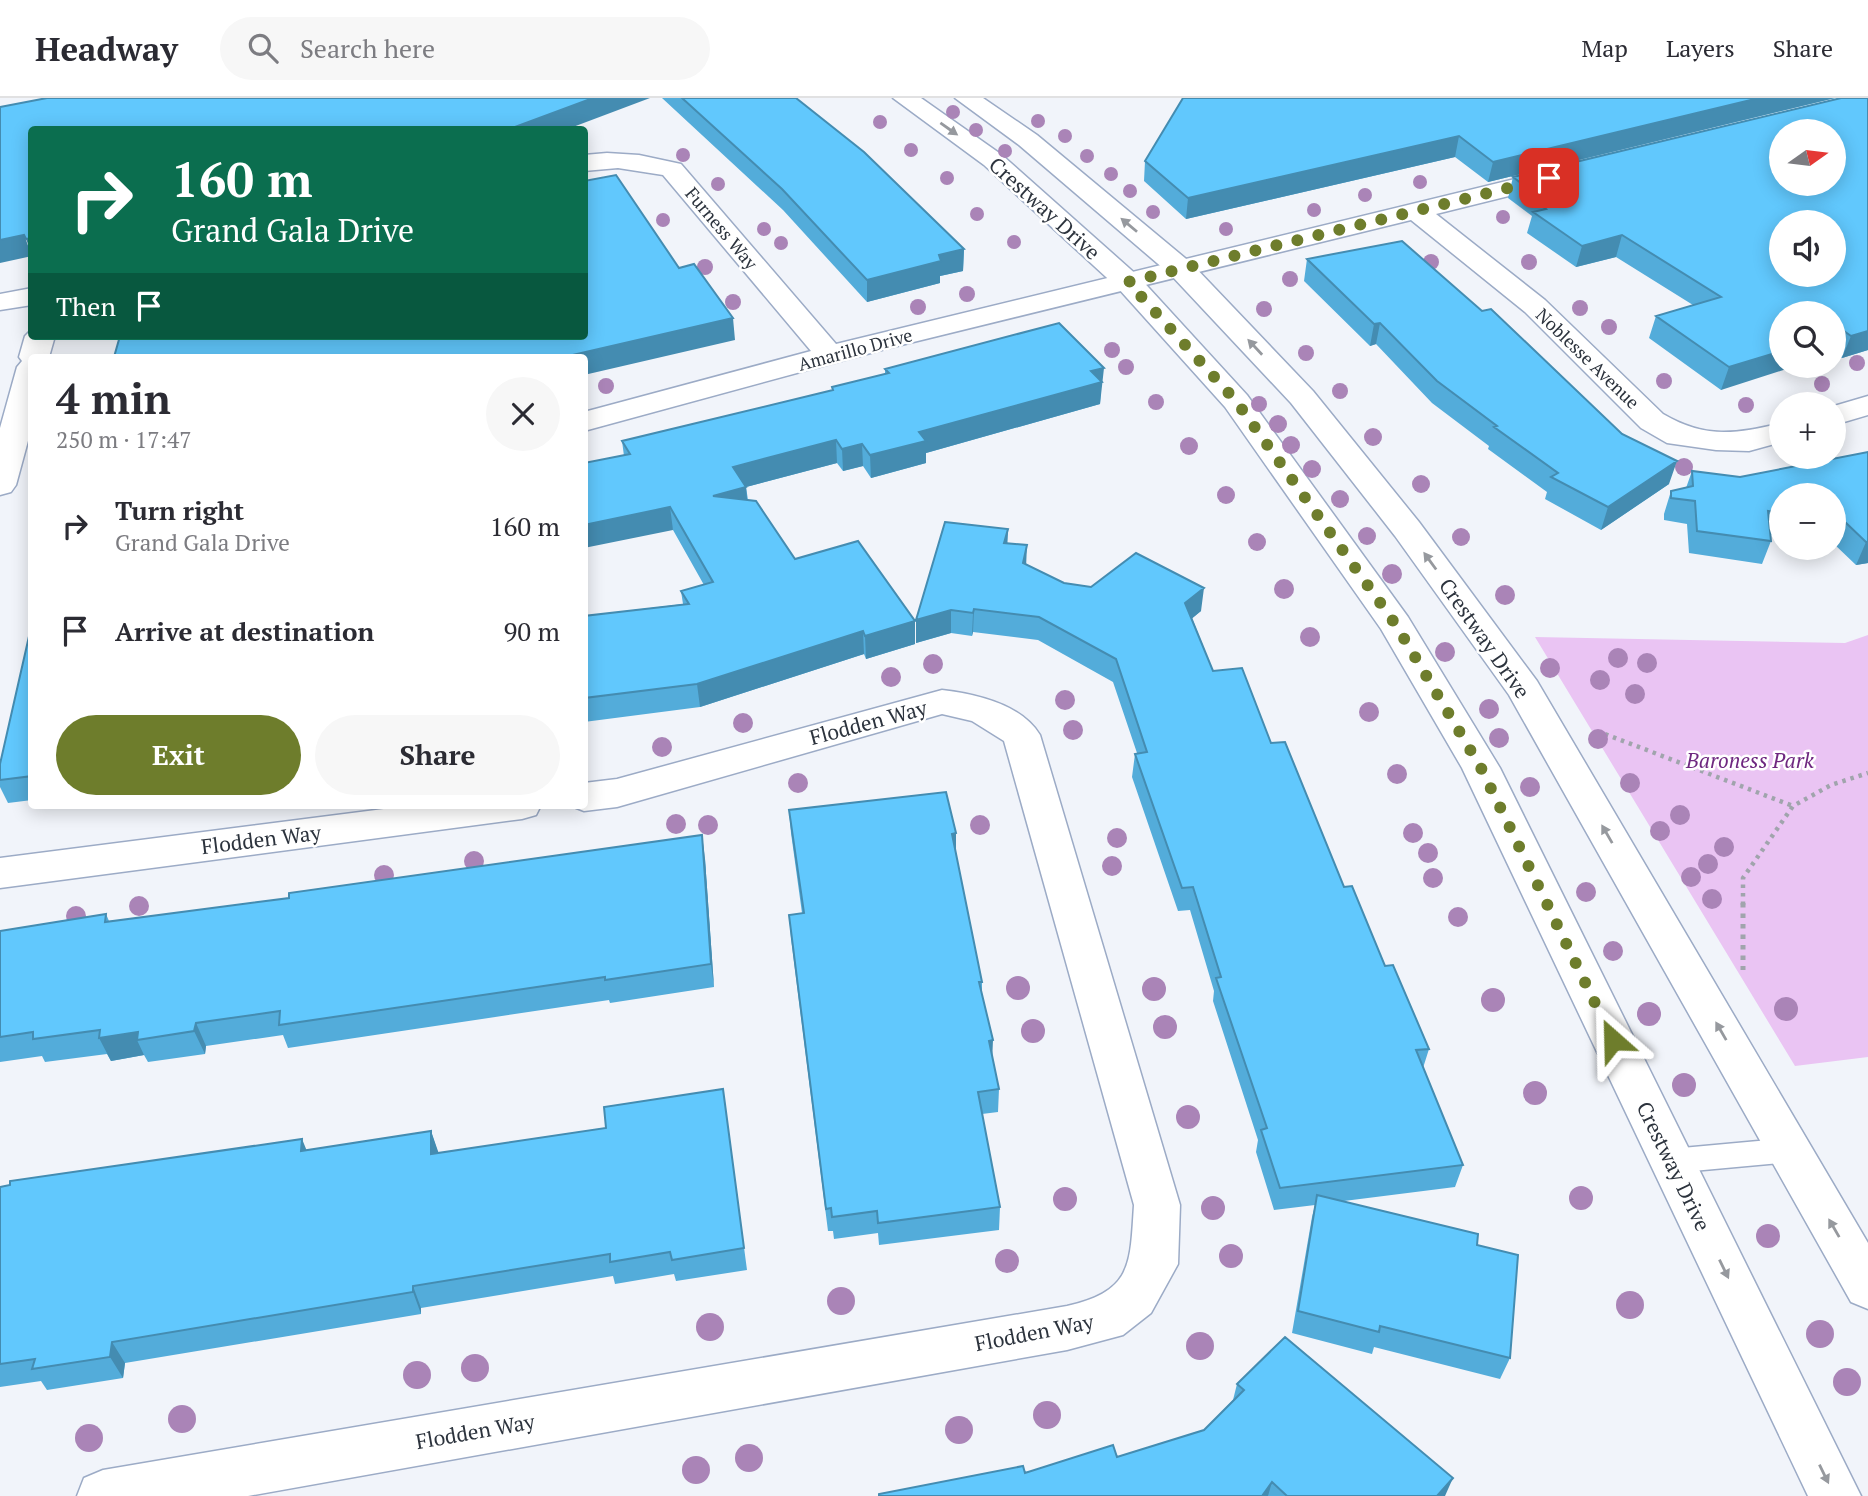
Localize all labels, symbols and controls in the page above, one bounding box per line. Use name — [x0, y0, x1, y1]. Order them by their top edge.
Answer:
search box — [220, 17, 710, 80]
text: Headway — [35, 27, 178, 70]
icon: search — [244, 29, 282, 67]
text: Search here — [300, 31, 435, 65]
text: Map — [1581, 32, 1628, 64]
text: Layers — [1666, 32, 1735, 64]
text: Share — [1773, 32, 1833, 64]
north arrow — [1769, 119, 1846, 196]
map controls — [1769, 119, 1846, 560]
one-way arrow — [940, 122, 958, 136]
text: 160 m — [171, 146, 313, 211]
pin — [1519, 148, 1579, 208]
street label: Crestway Drive — [983, 151, 1107, 265]
icon: right — [56, 154, 147, 245]
icon: arrive — [1530, 159, 1568, 197]
street label: Furness Way — [680, 182, 764, 275]
text: Grand Gala Drive — [171, 209, 414, 251]
button: sound — [1769, 210, 1846, 287]
one-way arrow — [1120, 218, 1137, 233]
icon: arrive — [130, 287, 168, 325]
text: Then — [56, 289, 116, 323]
button: search — [1769, 301, 1846, 378]
street label: Noblesse Avenue — [1531, 302, 1645, 414]
street label: Amarillo Drive — [795, 322, 915, 376]
one-way arrow — [1248, 339, 1264, 356]
text: 4 min — [56, 370, 171, 426]
button: close — [486, 377, 560, 451]
button: + — [1769, 392, 1846, 469]
text: 250 m · 17:47 — [56, 424, 191, 455]
button: − — [1769, 483, 1846, 560]
text: Turn right — [115, 493, 244, 527]
icon: right — [56, 507, 94, 545]
text: 160 m — [490, 509, 560, 543]
text: Grand Gala Drive — [115, 527, 290, 558]
one-way arrow — [1423, 552, 1437, 570]
street label: Crestway Drive — [1433, 572, 1537, 704]
icon: arrive — [56, 612, 94, 650]
text: Arrive at destination — [115, 614, 374, 648]
text: 90 m — [504, 614, 560, 648]
street label: Flodden Way — [806, 693, 930, 751]
button: Exit — [56, 715, 301, 795]
button: Share — [315, 715, 560, 795]
park label: Baroness Park — [1685, 746, 1815, 774]
street label: Flodden Way — [200, 818, 323, 860]
one-way arrow — [1601, 824, 1613, 843]
position arrow — [1576, 1003, 1650, 1077]
one-way arrow — [1715, 1021, 1727, 1040]
street label: Crestway Drive — [1631, 1097, 1717, 1235]
one-way arrow — [1828, 1218, 1840, 1238]
one-way arrow — [1719, 1259, 1730, 1279]
street label: Flodden Way — [972, 1307, 1096, 1357]
street label: Flodden Way — [413, 1407, 537, 1455]
one-way arrow — [1819, 1464, 1830, 1484]

